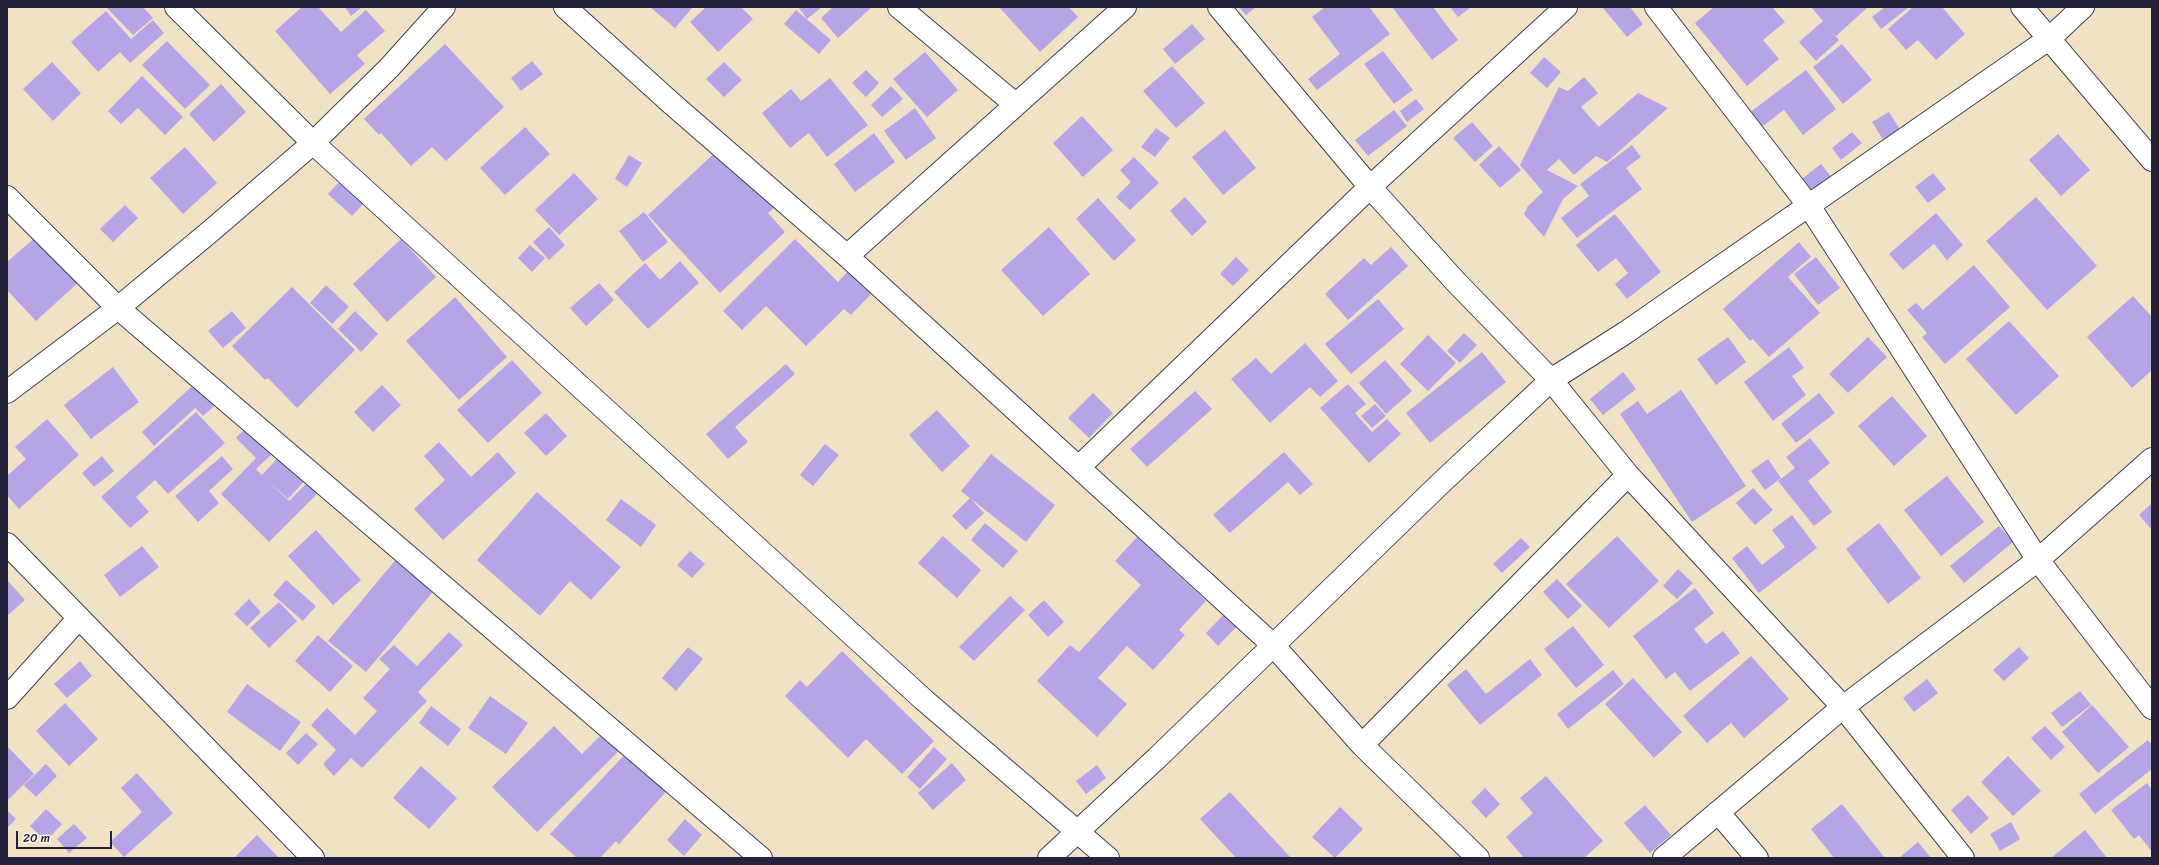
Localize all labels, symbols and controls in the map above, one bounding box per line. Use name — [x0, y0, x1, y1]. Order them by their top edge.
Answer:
scale bar — [18, 823, 114, 849]
text: 20 m — [23, 827, 50, 849]

